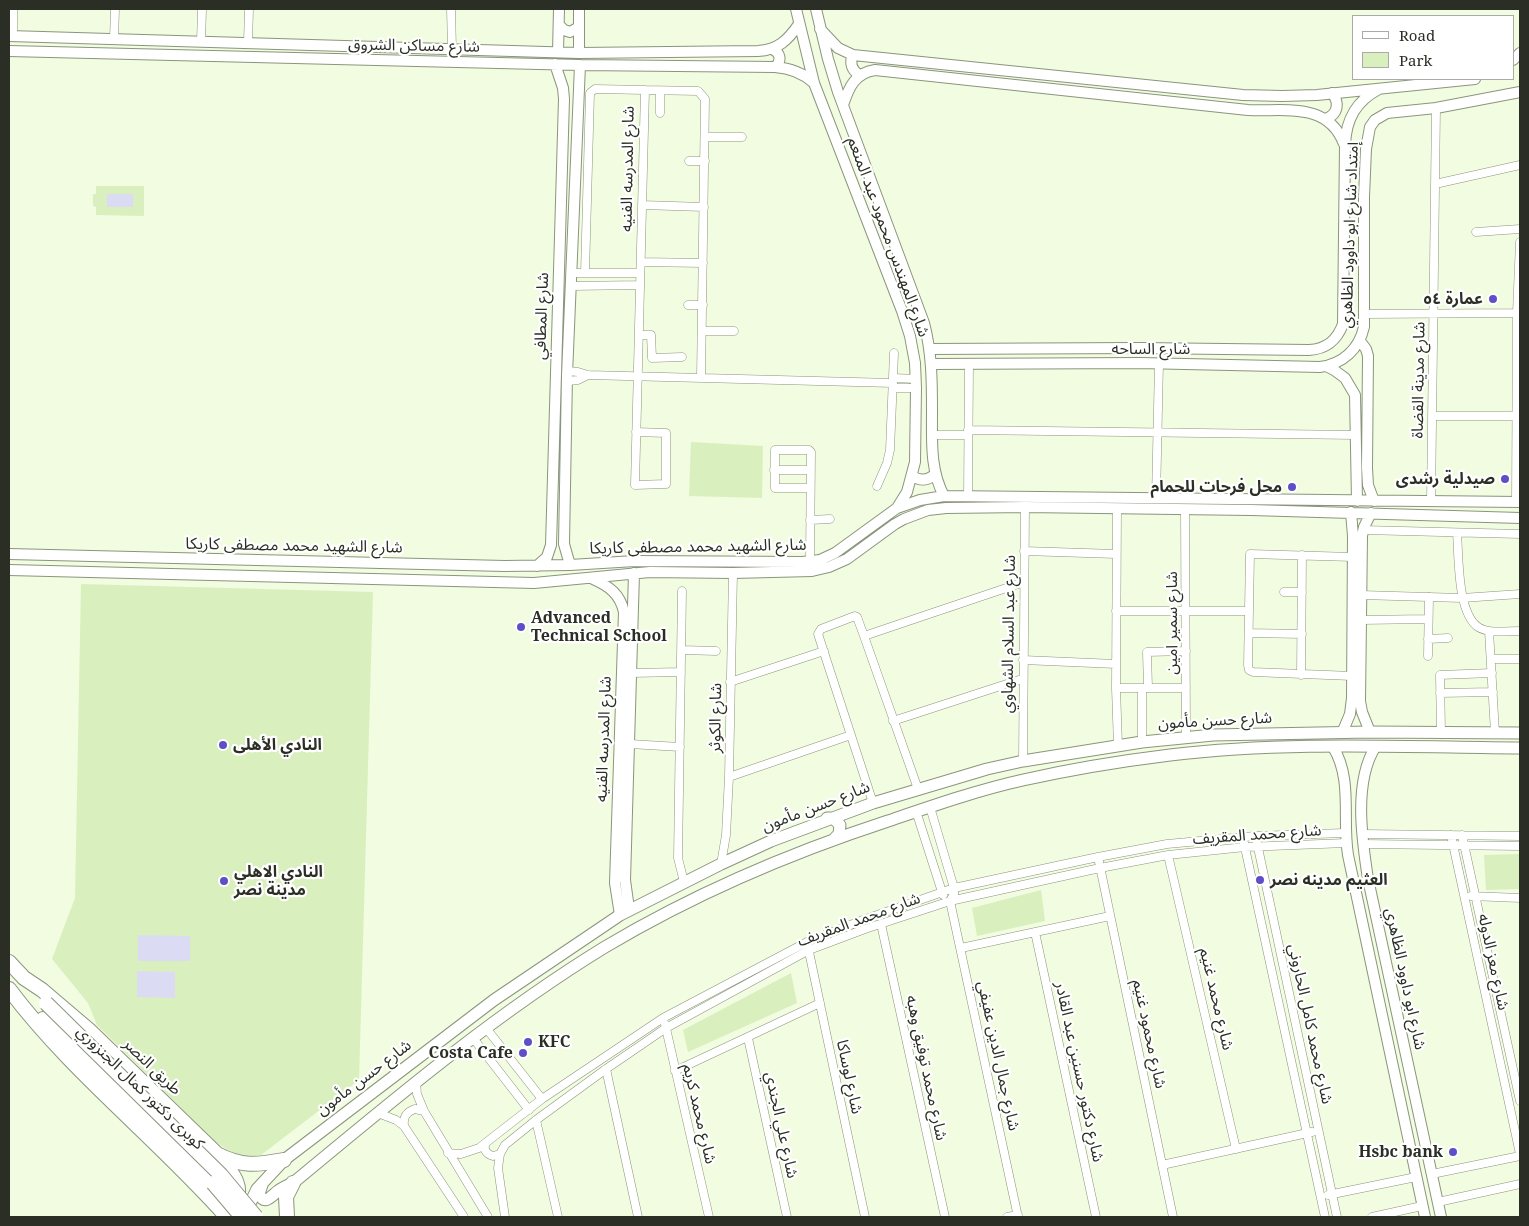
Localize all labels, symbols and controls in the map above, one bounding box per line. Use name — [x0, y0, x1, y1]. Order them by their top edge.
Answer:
legend — [1352, 15, 1514, 80]
text: Road — [1399, 25, 1435, 45]
street label: شارع مساكن الشروق — [348, 35, 480, 57]
text: Park — [1399, 50, 1432, 70]
street label: شارع المدرسه الفنيه — [617, 106, 639, 232]
street label: شارع المهندس محمود عبد المنعم — [843, 134, 933, 340]
street label: إمتداد شارع ابو داوود الظاهري — [1337, 141, 1363, 329]
street label: شارع المطافي — [531, 272, 553, 360]
place label: عمارة ٥٤ — [1423, 289, 1483, 309]
marker: عمارة ٥٤ — [1487, 293, 1499, 305]
street label: شارع مدينة القضاة — [1408, 322, 1430, 438]
street label: شارع الساحه — [1112, 339, 1190, 359]
place label: صيدلية رشدى — [1396, 469, 1495, 489]
marker: صيدلية رشدى — [1499, 473, 1511, 485]
place label: محل فرحات للحمام — [1151, 477, 1282, 497]
marker: محل فرحات للحمام — [1286, 481, 1298, 493]
street label: شارع الشهيد محمد مصطفى كاريكا — [185, 535, 403, 557]
street label: شارع الشهيد محمد مصطفى كاريكا — [589, 536, 807, 558]
street label: شارع عبد السلام الشهاوي — [998, 555, 1020, 713]
street label: شارع سمير امين — [1162, 571, 1182, 675]
place label: Advanced Technical School — [531, 608, 667, 646]
marker: Advanced Technical School — [515, 621, 527, 633]
street label: شارع المدرسه الفنيه — [592, 676, 616, 802]
street label: شارع الكوثر — [706, 683, 726, 753]
street label: شارع حسن مأمون — [1158, 708, 1272, 734]
place label: النادي الأهلى — [233, 735, 322, 755]
marker: النادي الأهلى — [217, 739, 229, 751]
street label: شارع حسن مأمون — [759, 778, 873, 836]
street label: شارع محمد المقريف — [1192, 821, 1322, 849]
place label: النادي الاهلي مدينة نصر — [234, 862, 323, 900]
place label: العثيم مدينه نصر — [1270, 870, 1388, 890]
marker: العثيم مدينه نصر — [1254, 874, 1266, 886]
marker: النادي الاهلي مدينة نصر — [218, 875, 230, 887]
street label: شارع محمد المقريف — [795, 889, 923, 951]
street label: شارع ابو داوود الظاهري — [1381, 906, 1429, 1052]
street label: شارع معز الدوله — [1473, 912, 1513, 1012]
street label: شارع محمد كامل الحاروني — [1284, 942, 1336, 1106]
street label: شارع محمد غنيم — [1195, 946, 1237, 1052]
street label: شارع محمود غنيم — [1128, 978, 1170, 1090]
street label: شارع جمال الدين عفيفي — [973, 979, 1023, 1133]
street label: شارع دكتور حسنين عبد القادر — [1051, 980, 1107, 1164]
street label: شارع محمد توفيق وهبه — [901, 994, 951, 1142]
street label: كوبرى دكتور كمال الجنزوري — [72, 1022, 208, 1154]
place label: KFC — [538, 1032, 570, 1052]
street label: طريق النصر — [119, 1035, 185, 1099]
street label: شارع حسن مأمون — [313, 1036, 415, 1120]
marker: KFC — [522, 1036, 534, 1048]
street label: شارع لوساكا — [832, 1038, 866, 1116]
place label: Costa Cafe — [429, 1043, 513, 1063]
marker: Costa Cafe — [517, 1047, 529, 1059]
street label: شارع محمد كريم — [678, 1062, 720, 1166]
street label: شارع علي الجندي — [760, 1070, 802, 1180]
place label: Hsbc bank — [1358, 1142, 1443, 1162]
marker: Hsbc bank — [1447, 1146, 1459, 1158]

